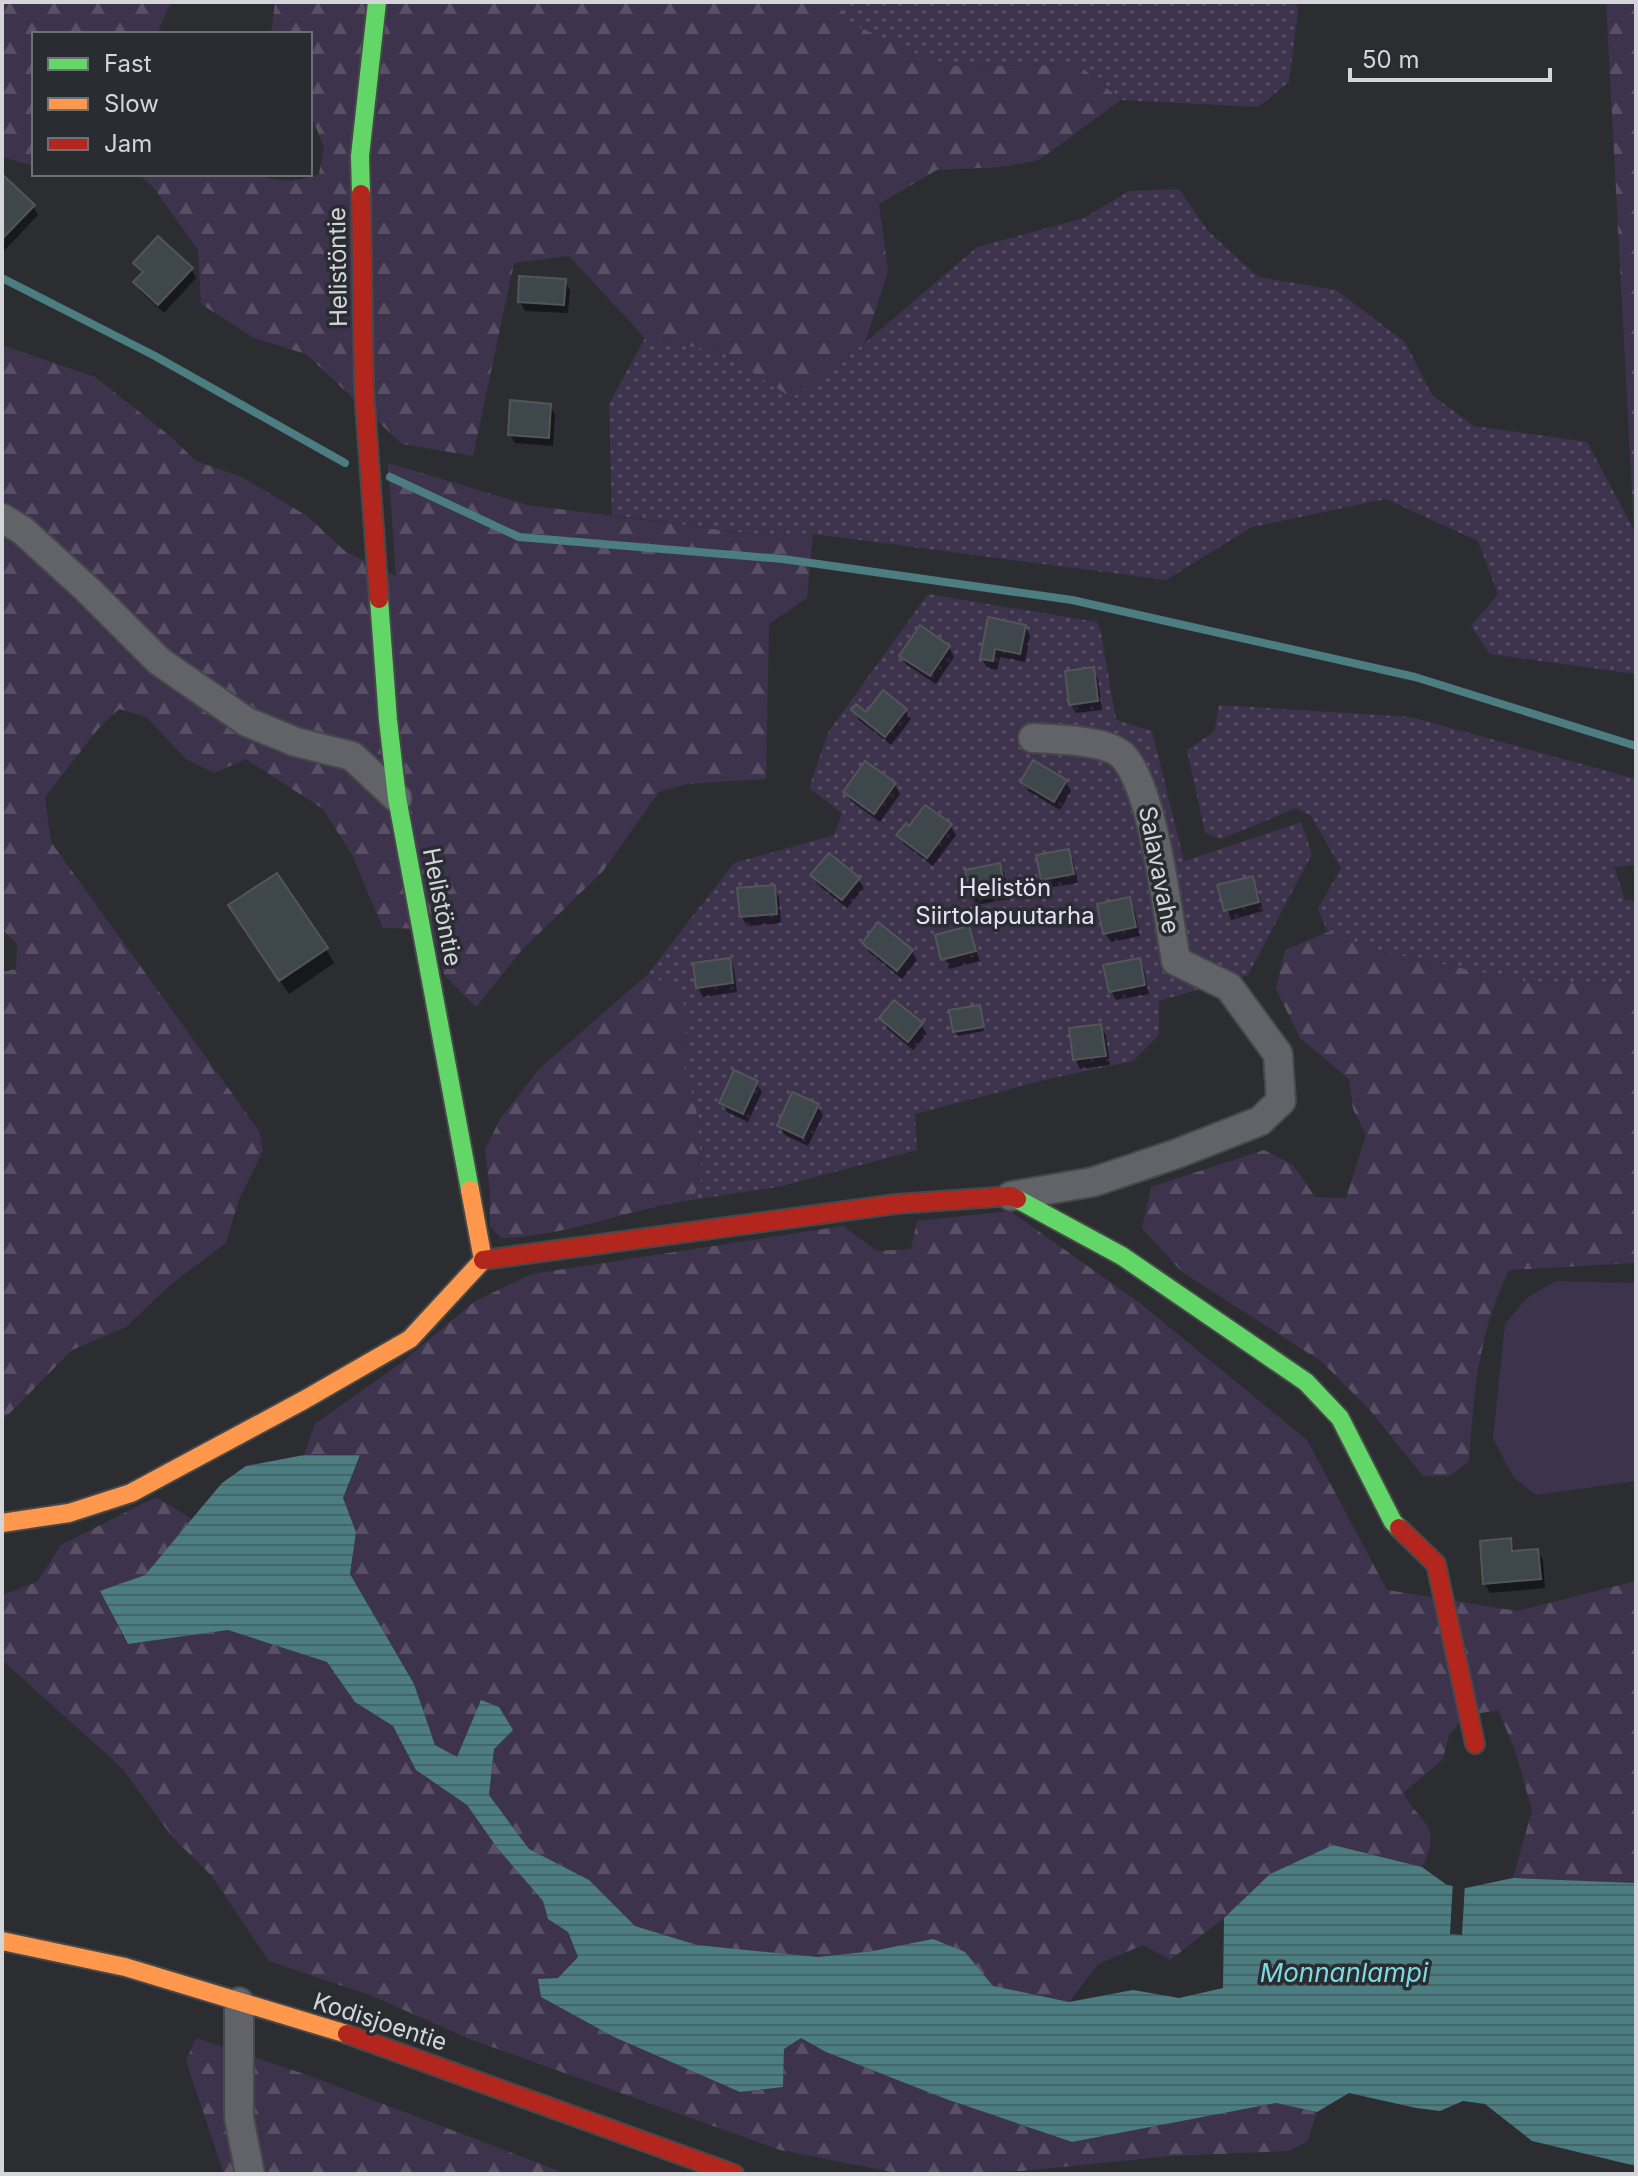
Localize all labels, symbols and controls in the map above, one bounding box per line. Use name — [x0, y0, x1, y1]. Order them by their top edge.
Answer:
legend — [32, 32, 312, 176]
scale bar — [1350, 32, 1550, 82]
text: 50 m — [1362, 45, 1420, 74]
text: Fast — [104, 49, 152, 78]
text: Slow — [104, 89, 159, 118]
text: Jam — [104, 129, 152, 158]
street label: Helistöntie — [322, 207, 353, 327]
street label: Salavavahe — [1133, 804, 1186, 936]
street label: Helistöntie — [417, 845, 468, 969]
park label: Helistön Siirtolapuutarha — [915, 873, 1095, 930]
water label: Monnanlampi — [1260, 1957, 1429, 1988]
street label: Kodisjoentie — [310, 1986, 451, 2057]

